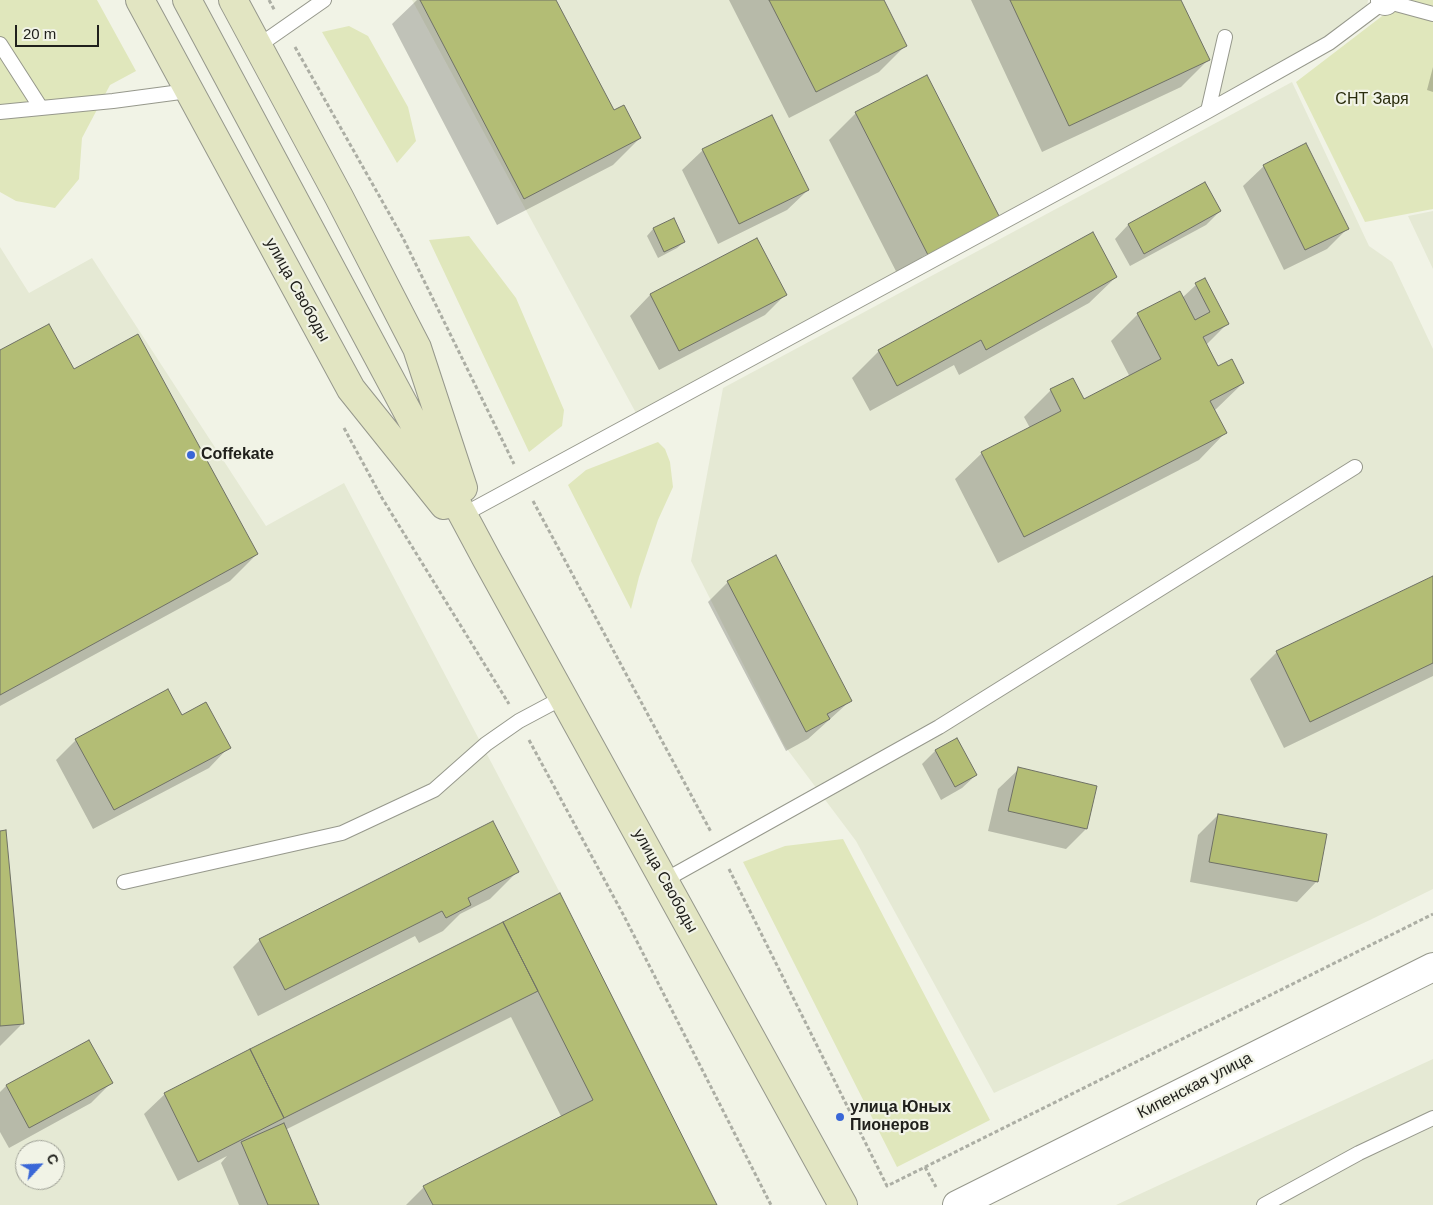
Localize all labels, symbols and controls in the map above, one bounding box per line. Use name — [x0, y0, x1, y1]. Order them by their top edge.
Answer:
scale bar — [18, 15, 101, 47]
text: 20 m — [23, 25, 56, 42]
park label: СНТ Заря — [1335, 90, 1409, 110]
street label: улица Свободы — [261, 235, 333, 345]
place label: Coffekate — [201, 445, 274, 465]
marker: Coffekate — [185, 449, 197, 461]
street label: улица Свободы — [629, 826, 701, 936]
street label: Кипенская улица — [1135, 1049, 1255, 1123]
place label: улица Юных Пионеров — [850, 1098, 951, 1136]
marker: улица Юных Пионеров — [834, 1111, 846, 1123]
north arrow — [15, 1140, 65, 1190]
text: С — [43, 1151, 62, 1167]

